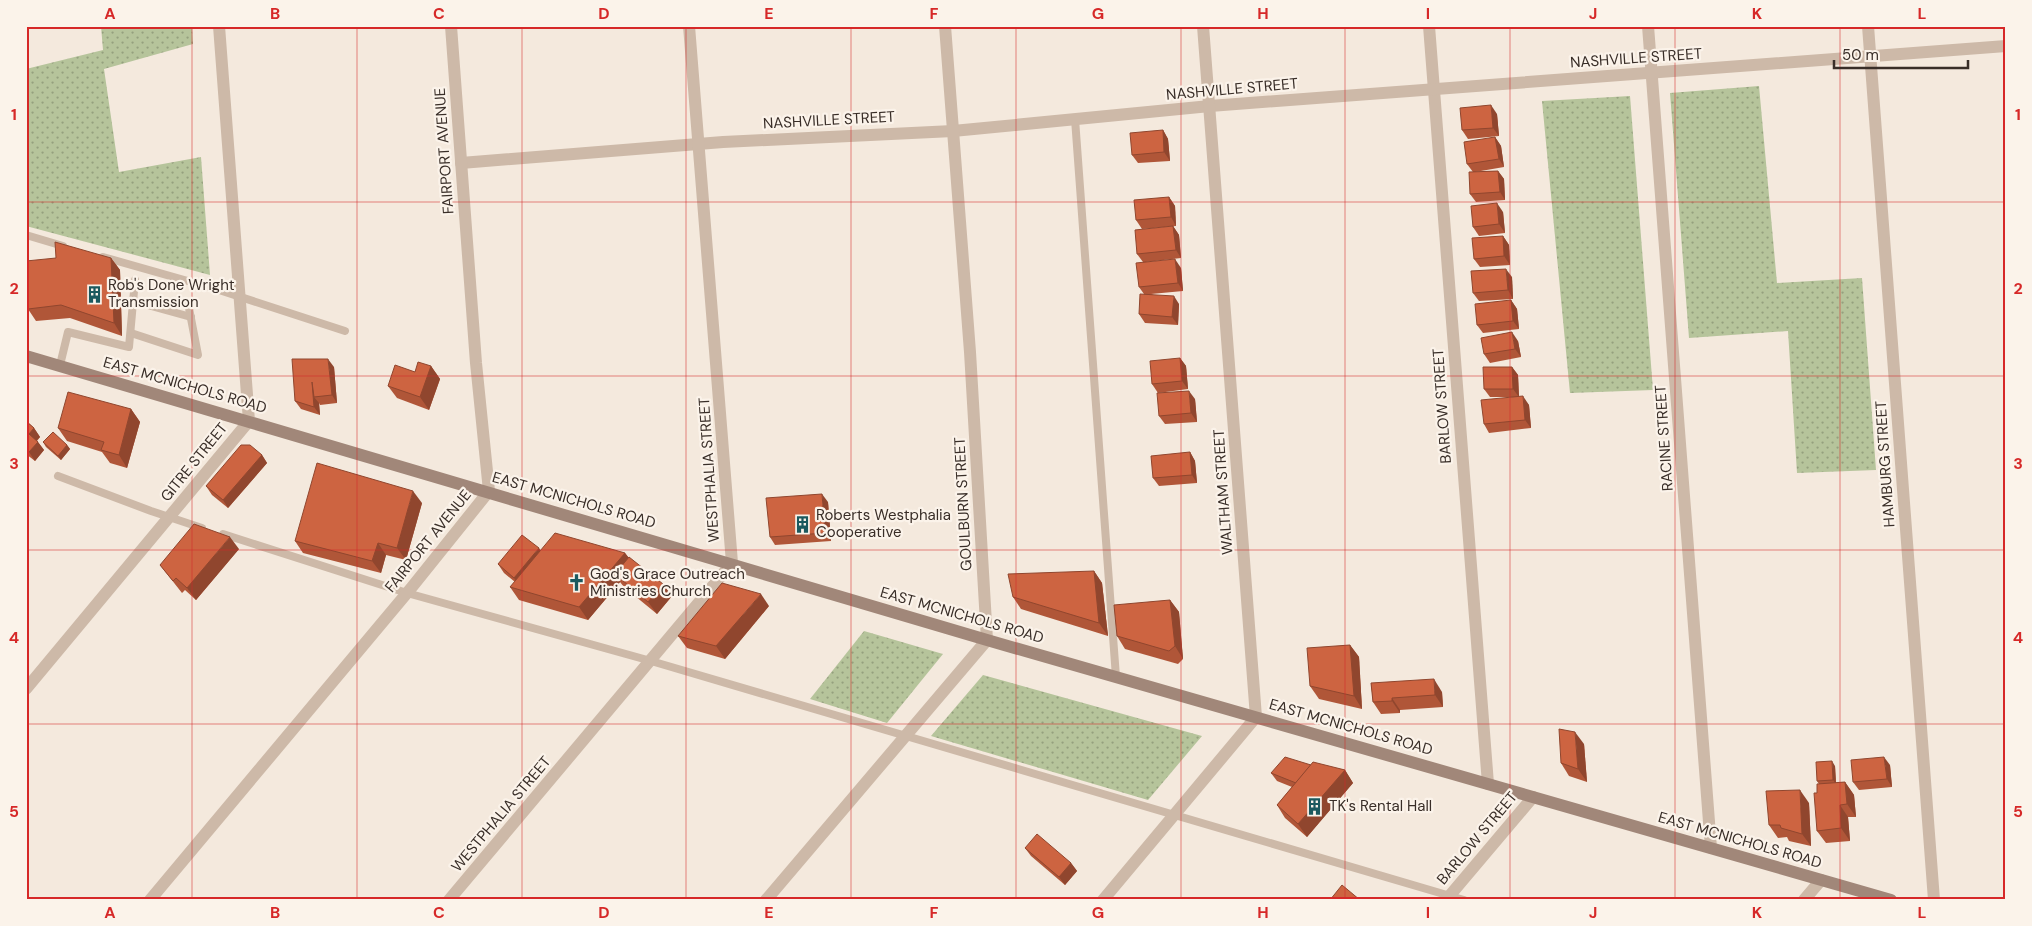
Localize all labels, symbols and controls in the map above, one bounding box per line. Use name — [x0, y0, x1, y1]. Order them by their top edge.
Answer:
text: A — [104, 3, 116, 24]
text: B — [270, 3, 280, 24]
text: C — [433, 3, 445, 24]
text: D — [598, 3, 610, 24]
text: E — [764, 3, 774, 24]
text: F — [930, 3, 939, 24]
text: G — [1092, 3, 1104, 24]
text: H — [1257, 3, 1269, 24]
text: I — [1426, 3, 1430, 24]
text: J — [1589, 3, 1597, 24]
text: K — [1752, 3, 1763, 24]
text: L — [1918, 3, 1927, 24]
scale bar — [1834, 38, 1968, 70]
street label: NASHVILLE STREET — [1569, 43, 1703, 73]
text: 50 m — [1842, 45, 1879, 65]
street label: NASHVILLE STREET — [1165, 73, 1299, 105]
street label: FAIRPORT AVENUE — [430, 87, 458, 215]
text: 1 — [11, 104, 17, 125]
text: 1 — [2015, 104, 2021, 125]
street label: NASHVILLE STREET — [762, 107, 896, 133]
place label: Rob's Done Wright Transmission — [108, 275, 235, 312]
text: 2 — [9, 278, 19, 299]
text: 2 — [2013, 278, 2023, 299]
building icon: Rob's Done Wright Transmission — [84, 284, 104, 304]
street label: BARLOW STREET — [1428, 348, 1456, 464]
street label: EAST MCNICHOLS ROAD — [101, 352, 269, 418]
street label: RACINE STREET — [1650, 384, 1678, 492]
street label: WESTPHALIA STREET — [694, 397, 724, 543]
street label: HAMBURG STREET — [1871, 400, 1899, 528]
street label: GITRE STREET — [156, 418, 232, 506]
street label: WALTHAM STREET — [1209, 428, 1237, 556]
street label: GOULBURN STREET — [950, 437, 976, 571]
text: 3 — [9, 453, 19, 474]
text: 3 — [2013, 453, 2023, 474]
street label: EAST MCNICHOLS ROAD — [490, 467, 658, 533]
street label: FAIRPORT AVENUE — [380, 485, 476, 597]
place label: Roberts Westphalia Cooperative — [816, 505, 951, 542]
building icon: Roberts Westphalia Cooperative — [792, 514, 812, 534]
place label: God's Grace Outreach Ministries Church — [590, 564, 745, 601]
church icon: God's Grace Outreach Ministries Church — [566, 573, 586, 593]
street label: EAST MCNICHOLS ROAD — [878, 582, 1046, 648]
text: 4 — [9, 627, 19, 648]
text: 4 — [2013, 627, 2023, 648]
street label: EAST MCNICHOLS ROAD — [1267, 694, 1435, 760]
street label: WESTPHALIA STREET — [447, 752, 555, 876]
street label: BARLOW STREET — [1432, 787, 1522, 889]
building icon: TK's Rental Hall — [1305, 796, 1325, 816]
place label: TK's Rental Hall — [1329, 796, 1432, 816]
text: 5 — [9, 801, 19, 822]
text: 5 — [2013, 801, 2023, 822]
street label: EAST MCNICHOLS ROAD — [1656, 807, 1824, 873]
text: A — [104, 902, 116, 923]
text: B — [270, 902, 280, 923]
text: C — [433, 902, 445, 923]
text: D — [598, 902, 610, 923]
text: E — [764, 902, 774, 923]
text: F — [930, 902, 939, 923]
text: G — [1092, 902, 1104, 923]
text: H — [1257, 902, 1269, 923]
text: I — [1426, 902, 1430, 923]
text: J — [1589, 902, 1597, 923]
text: K — [1752, 902, 1763, 923]
text: L — [1918, 902, 1927, 923]

